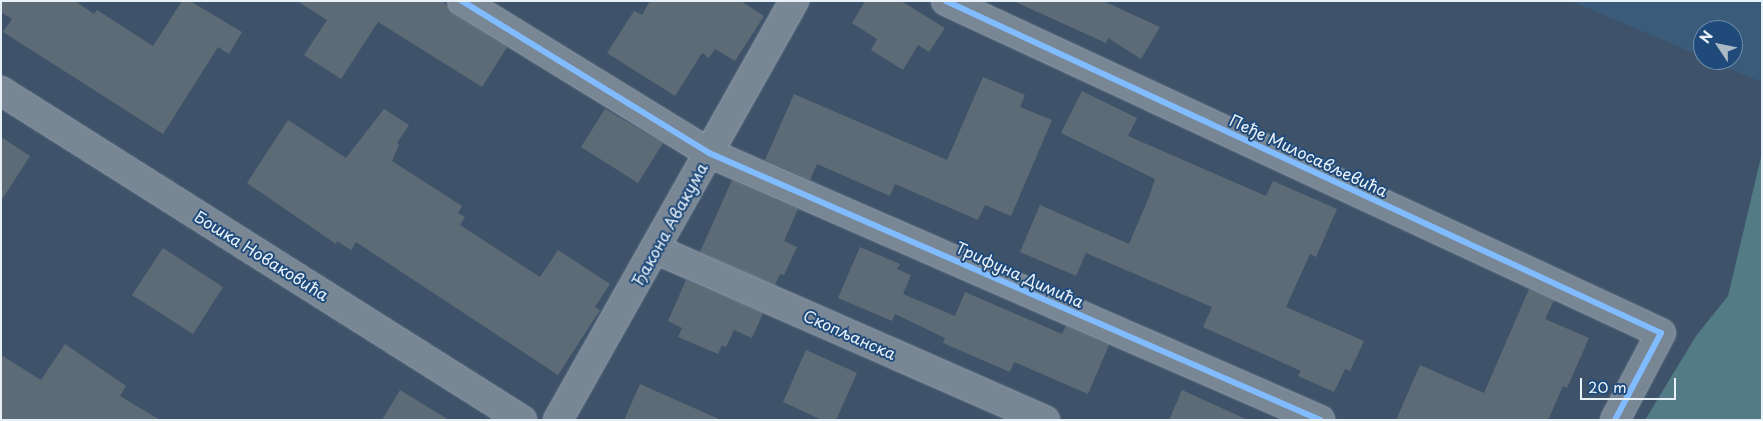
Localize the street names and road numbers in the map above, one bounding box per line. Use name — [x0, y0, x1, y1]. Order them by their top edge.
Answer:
street label: Пеђе Милосављевића — [1226, 110, 1392, 200]
street label: Ђакона Авакума — [627, 159, 711, 289]
street label: Бошка Новаковића — [191, 206, 333, 304]
street label: Трифуна Димића — [953, 237, 1087, 311]
street label: Скопљанска — [801, 305, 899, 363]

